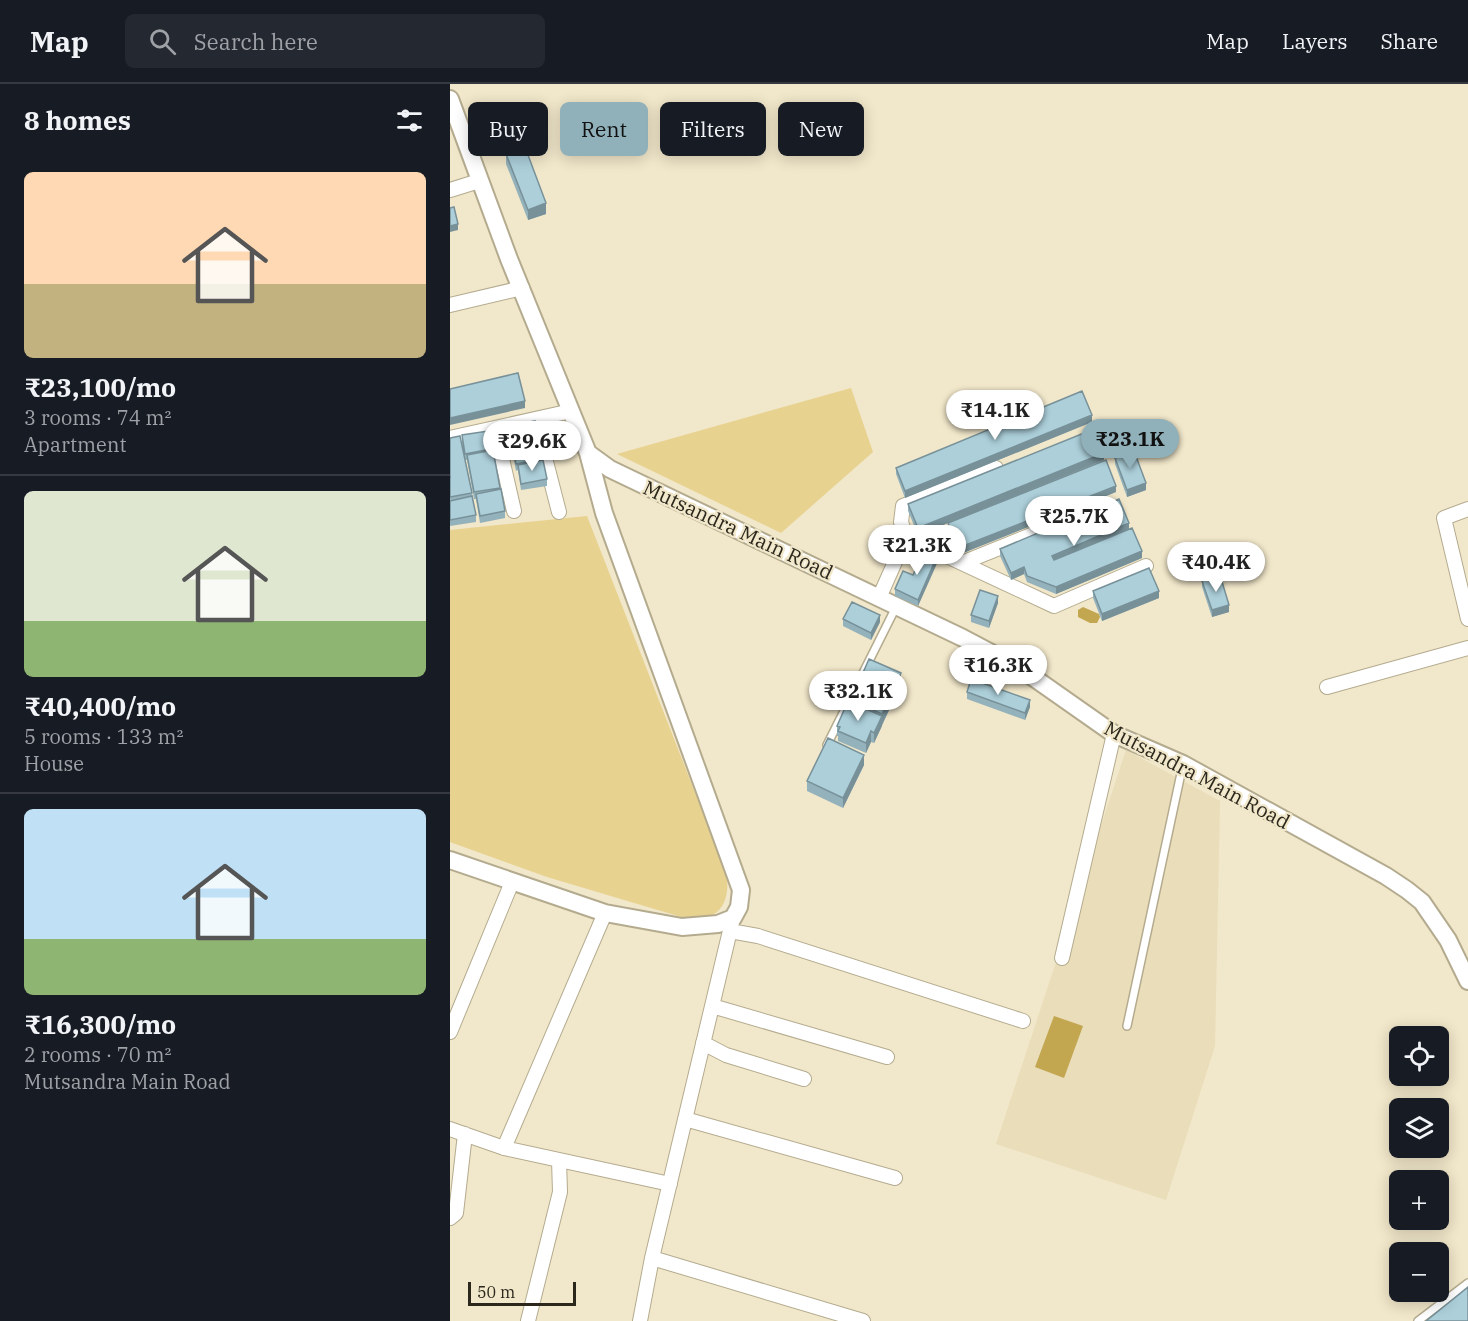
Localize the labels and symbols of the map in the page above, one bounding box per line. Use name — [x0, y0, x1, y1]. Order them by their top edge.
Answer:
pin: ₹14.1K — [946, 390, 1044, 441]
pin: ₹23.1K — [1081, 419, 1179, 470]
pin: ₹29.6K — [483, 421, 581, 472]
street label: Mutsandra Main Road — [639, 474, 838, 585]
pin: ₹25.7K — [1025, 496, 1123, 547]
pin: ₹21.3K — [868, 525, 966, 576]
pin: ₹40.4K — [1167, 542, 1265, 593]
pin: ₹16.3K — [949, 645, 1047, 696]
pin: ₹32.1K — [809, 671, 907, 722]
street label: Mutsandra Main Road — [1100, 714, 1295, 835]
scale bar — [468, 1279, 576, 1306]

